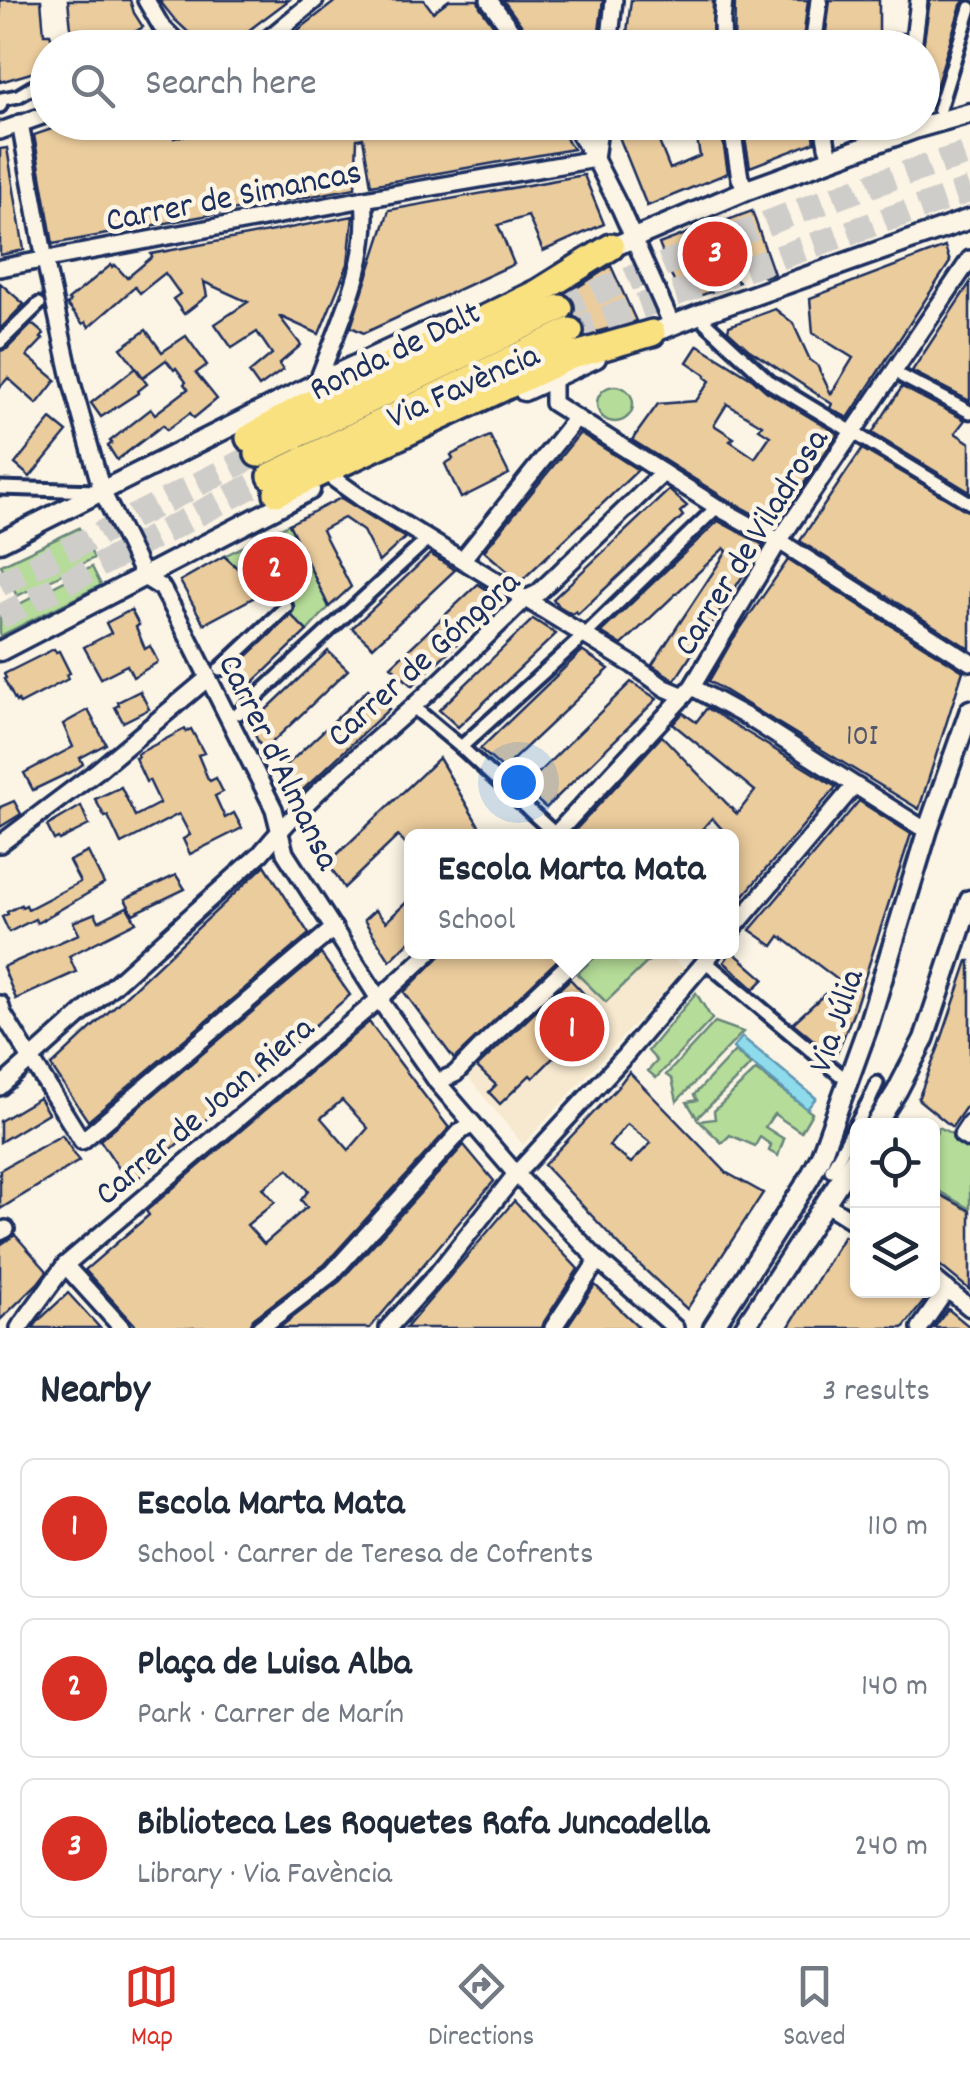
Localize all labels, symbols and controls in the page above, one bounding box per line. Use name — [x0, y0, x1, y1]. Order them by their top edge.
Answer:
search box — [30, 30, 940, 140]
icon: search — [65, 58, 120, 113]
text: Search here — [145, 58, 317, 113]
street label: Carrer de Simancas — [102, 150, 366, 248]
pin: 3 — [682, 216, 748, 292]
street label: Ronda de Dalt — [302, 290, 490, 417]
street label: Via Favència — [380, 332, 549, 444]
street label: Carrer de Viladrosa — [663, 420, 844, 667]
pin: 2 — [242, 532, 308, 606]
street label: Carrer de Góngora — [317, 560, 534, 761]
street label: Carrer d'Almansa — [203, 647, 351, 880]
house number: 10I — [846, 717, 878, 760]
your location — [493, 757, 544, 808]
popup — [404, 829, 739, 959]
text: Escola Marta Mata — [438, 844, 705, 899]
text: School — [438, 899, 515, 945]
street label: Via Júlia — [798, 963, 880, 1080]
pin: 1 — [540, 992, 604, 1066]
street label: Carrer de Joan Riera — [86, 1006, 327, 1220]
map controls — [850, 1118, 940, 1298]
button: locate — [850, 1118, 940, 1208]
button: layers — [850, 1208, 940, 1298]
text: Nearby — [40, 1363, 150, 1423]
text: 3 results — [822, 1370, 930, 1416]
text: Escola Marta Mata — [137, 1478, 405, 1533]
text: 1 — [71, 1505, 78, 1551]
text: 110 m — [867, 1505, 928, 1551]
text: School · Carrer de Teresa de Cofrents — [137, 1533, 593, 1579]
text: Plaça de Luisa Alba — [137, 1638, 412, 1693]
text: 2 — [68, 1665, 81, 1711]
text: 140 m — [861, 1665, 928, 1711]
text: Park · Carrer de Marín — [137, 1693, 404, 1739]
text: Biblioteca Les Roquetes Rafa Juncadella — [137, 1798, 709, 1853]
text: 3 — [67, 1825, 82, 1871]
text: 240 m — [854, 1825, 928, 1871]
text: Library · Via Favència — [137, 1853, 392, 1899]
tab: Map — [124, 1959, 179, 2059]
tab: Directions — [428, 1959, 534, 2059]
tab: Saved — [783, 1959, 846, 2059]

